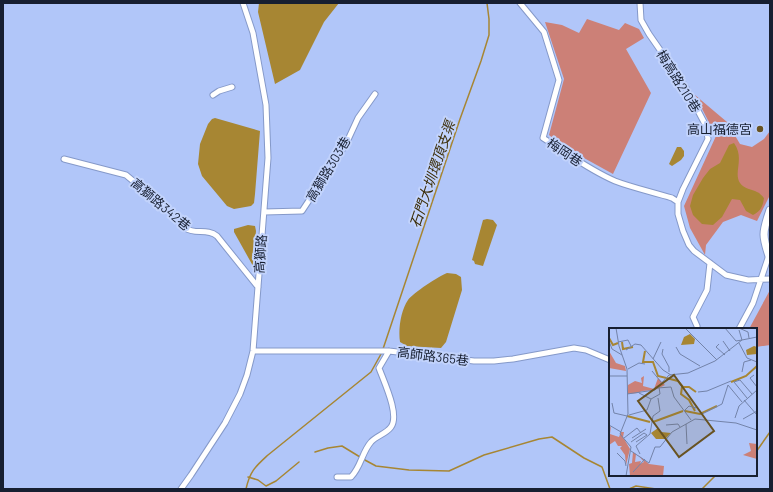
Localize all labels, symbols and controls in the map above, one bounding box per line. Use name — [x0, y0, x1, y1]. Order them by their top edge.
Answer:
street label: 梅高路210巷 — [653, 47, 705, 115]
water label: 石門大圳環頂支渠 — [406, 116, 459, 230]
place label: 高山福德宮 — [687, 121, 752, 137]
marker: 高山福德宮 — [755, 124, 765, 134]
street label: 高獅路303巷 — [302, 134, 354, 204]
street label: 梅岡巷 — [544, 134, 586, 170]
street label: 高獅路342巷 — [128, 174, 194, 234]
street label: 高獅路 — [251, 234, 269, 274]
inset map — [609, 328, 757, 476]
street label: 高師路365巷 — [396, 344, 470, 368]

